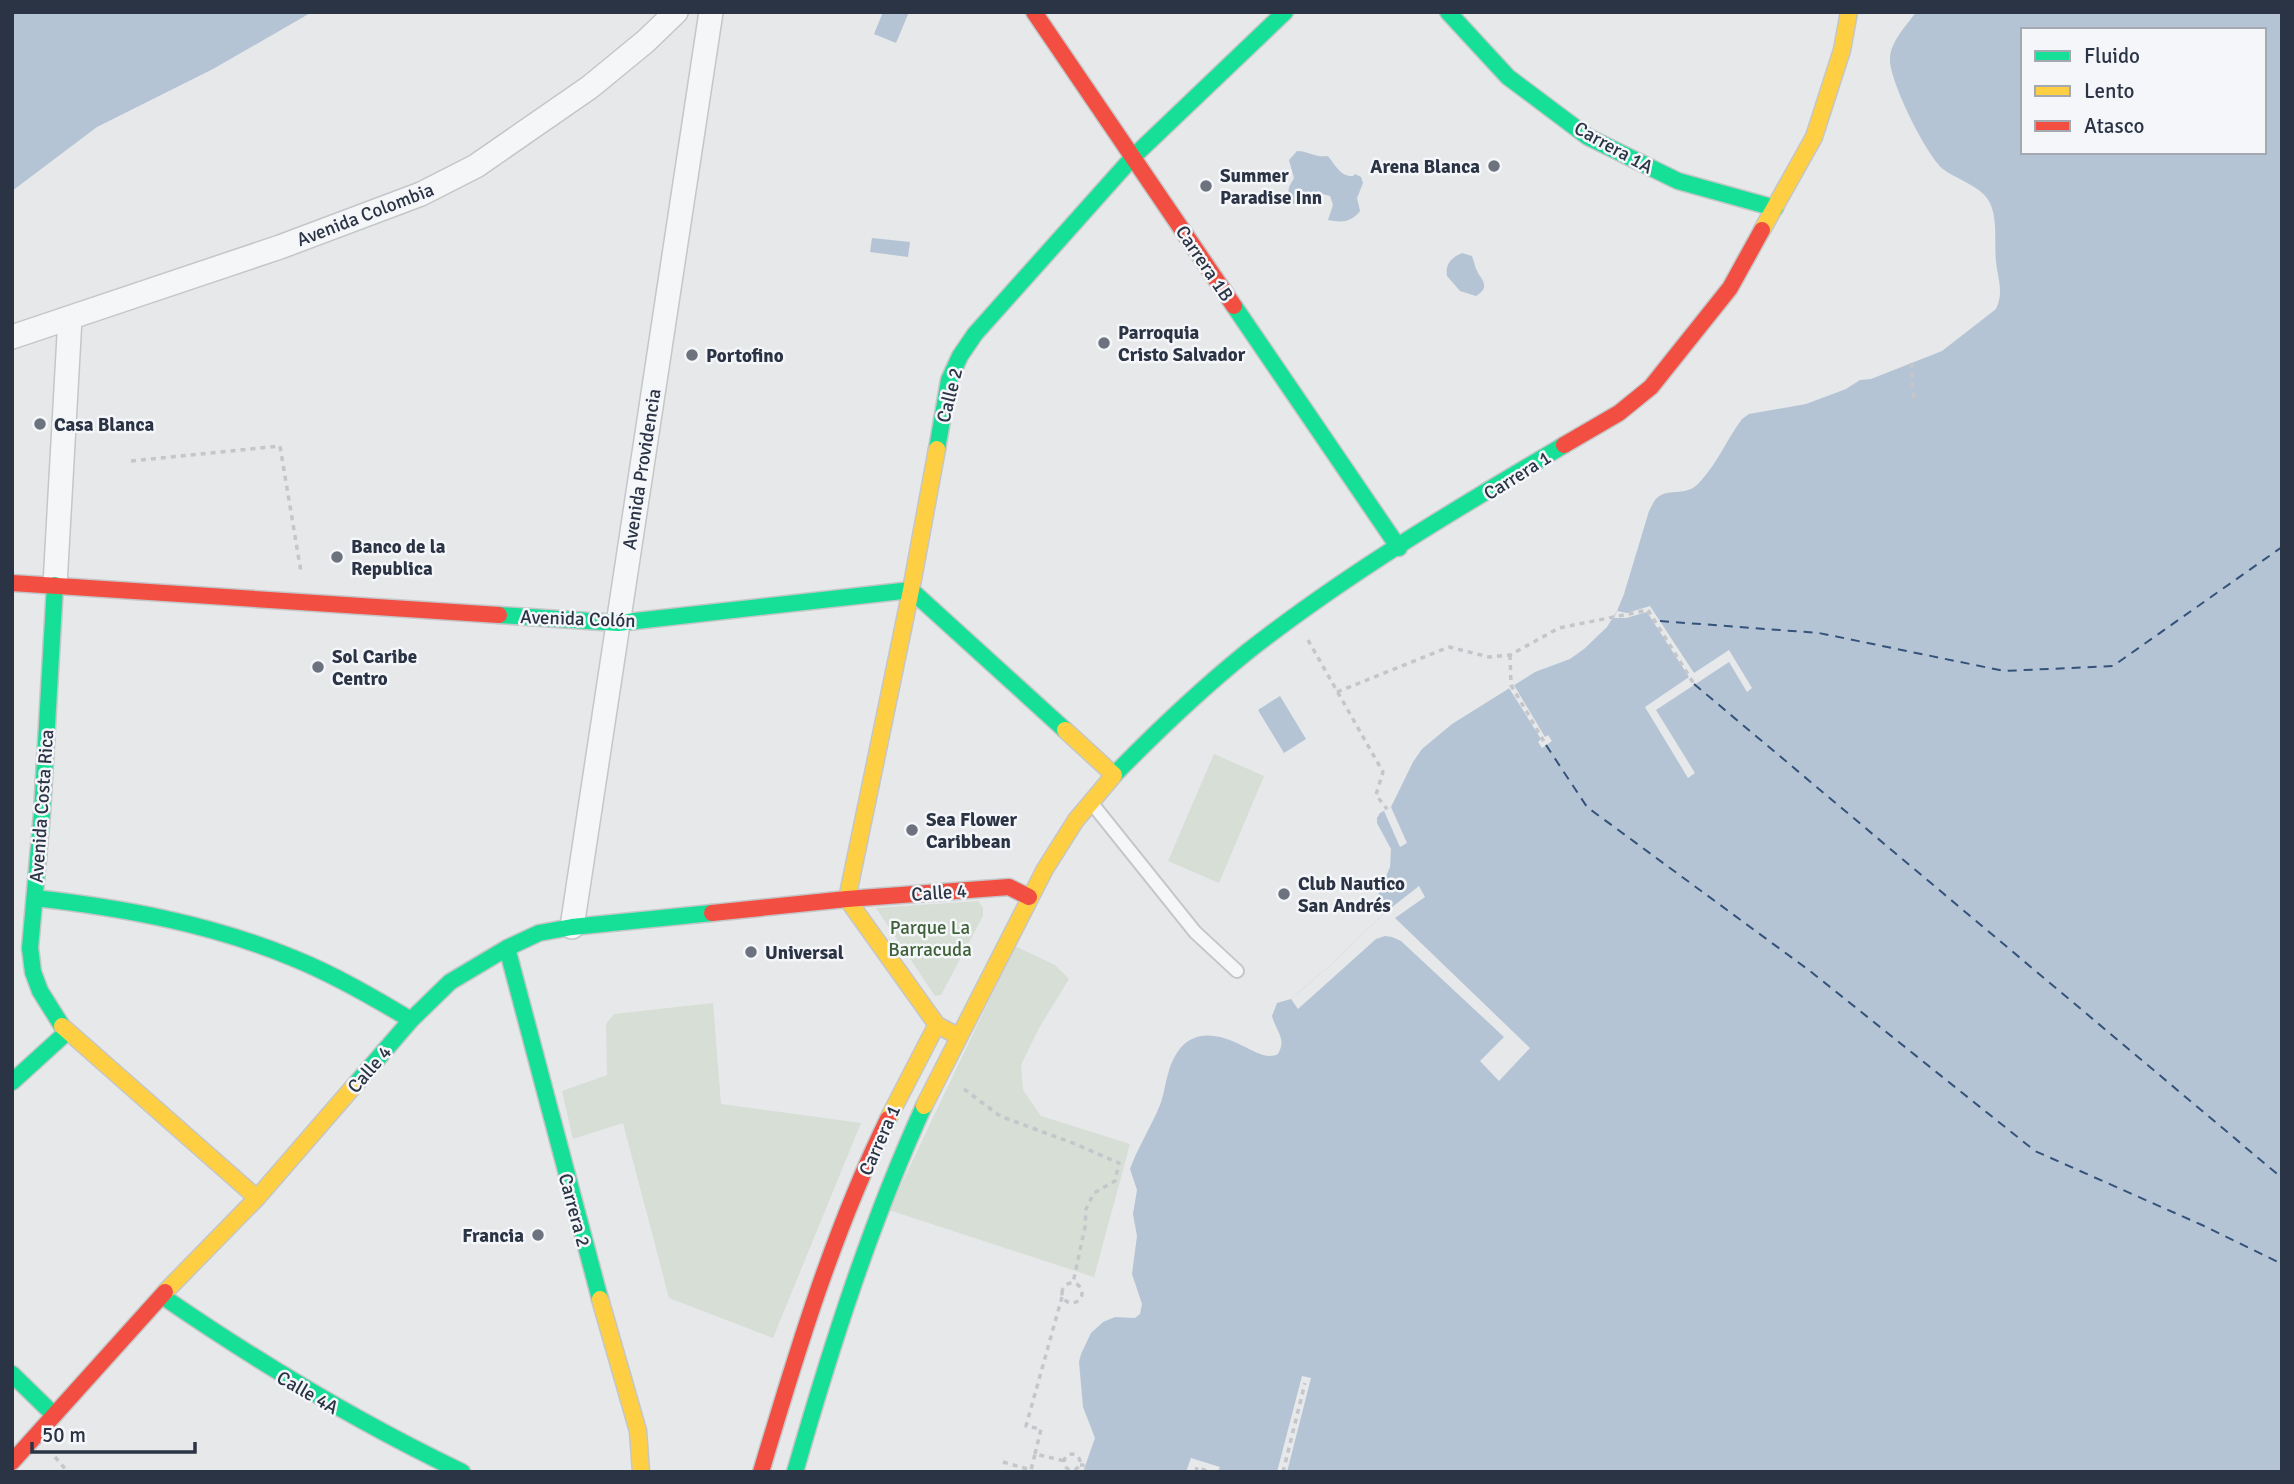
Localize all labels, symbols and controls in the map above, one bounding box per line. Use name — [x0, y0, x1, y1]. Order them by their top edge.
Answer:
legend — [2021, 28, 2266, 154]
text: Fluido — [2084, 43, 2140, 69]
text: Lento — [2084, 78, 2134, 104]
text: Atasco — [2084, 113, 2144, 139]
street label: Carrera 1A — [1570, 116, 1658, 180]
place label: Arena Blanca — [1370, 155, 1480, 179]
marker: Arena Blanca — [1486, 158, 1502, 174]
place label: Summer Paradise Inn — [1220, 164, 1322, 210]
street label: Avenida Colombia — [293, 178, 437, 252]
marker: Summer Paradise Inn — [1198, 178, 1214, 194]
street label: Carrera 1B — [1170, 221, 1238, 306]
place label: Parroquia Cristo Salvador — [1118, 321, 1246, 367]
marker: Parroquia Cristo Salvador — [1096, 335, 1112, 351]
place label: Portofino — [706, 344, 784, 368]
marker: Portofino — [684, 347, 700, 363]
street label: Calle 2 — [932, 365, 968, 425]
street label: Avenida Providencia — [617, 387, 667, 551]
place label: Casa Blanca — [54, 413, 154, 437]
marker: Casa Blanca — [32, 416, 48, 432]
street label: Carrera 1 — [1479, 446, 1556, 506]
place label: Banco de la Republica — [351, 535, 446, 581]
marker: Banco de la Republica — [329, 549, 345, 565]
street label: Avenida Colón — [520, 605, 636, 633]
place label: Sol Caribe Centro — [332, 645, 417, 691]
marker: Sol Caribe Centro — [310, 659, 326, 675]
street label: Avenida Costa Rica — [25, 729, 59, 884]
place label: Sea Flower Caribbean — [926, 808, 1017, 854]
marker: Sea Flower Caribbean — [904, 822, 920, 838]
place label: Club Nautico San Andrés — [1298, 872, 1405, 918]
street label: Calle 4 — [910, 879, 968, 907]
marker: Club Nautico San Andrés — [1276, 886, 1292, 902]
park label: Parque La Barracuda — [888, 916, 972, 962]
place label: Universal — [765, 941, 844, 965]
marker: Universal — [743, 944, 759, 960]
street label: Calle 4 — [342, 1041, 397, 1099]
street label: Carrera 1 — [854, 1101, 906, 1180]
street label: Carrera 2 — [553, 1171, 595, 1250]
place label: Francia — [462, 1224, 524, 1248]
marker: Francia — [530, 1227, 546, 1243]
street label: Calle 4A — [272, 1366, 343, 1420]
scale bar — [32, 1410, 194, 1454]
text: 50 m — [42, 1422, 86, 1448]

